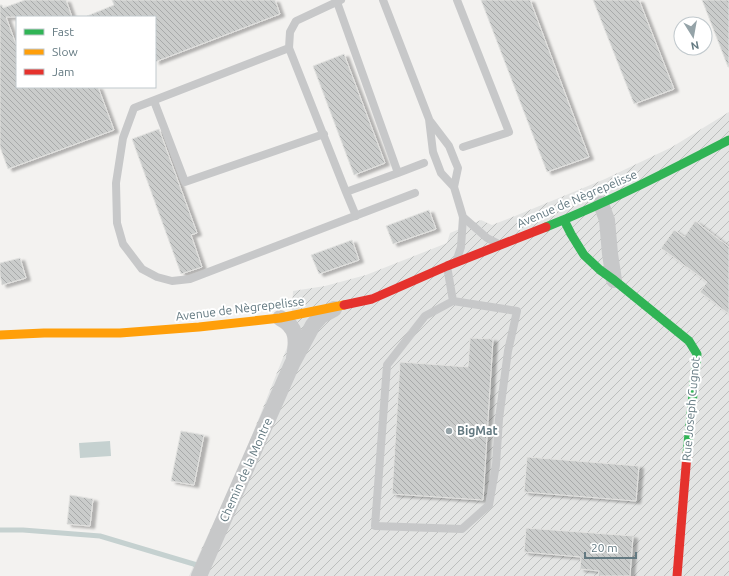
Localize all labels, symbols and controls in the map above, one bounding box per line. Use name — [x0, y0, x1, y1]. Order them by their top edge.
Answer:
legend — [16, 16, 156, 88]
north arrow — [673, 16, 713, 56]
text: Fast — [52, 25, 74, 38]
text: N — [690, 39, 700, 52]
text: Slow — [52, 45, 78, 58]
text: Jam — [52, 65, 74, 78]
street label: Avenue de Nègrepelisse — [515, 167, 639, 230]
street label: Avenue de Nègrepelisse — [175, 294, 305, 323]
street label: Rue Joseph Cugnot — [679, 356, 702, 462]
street label: Chemin de la Montre — [217, 416, 274, 524]
place label: BigMat — [457, 424, 498, 437]
marker: BigMat — [444, 426, 454, 436]
scale bar — [585, 534, 636, 560]
text: 20 m — [591, 541, 618, 554]

